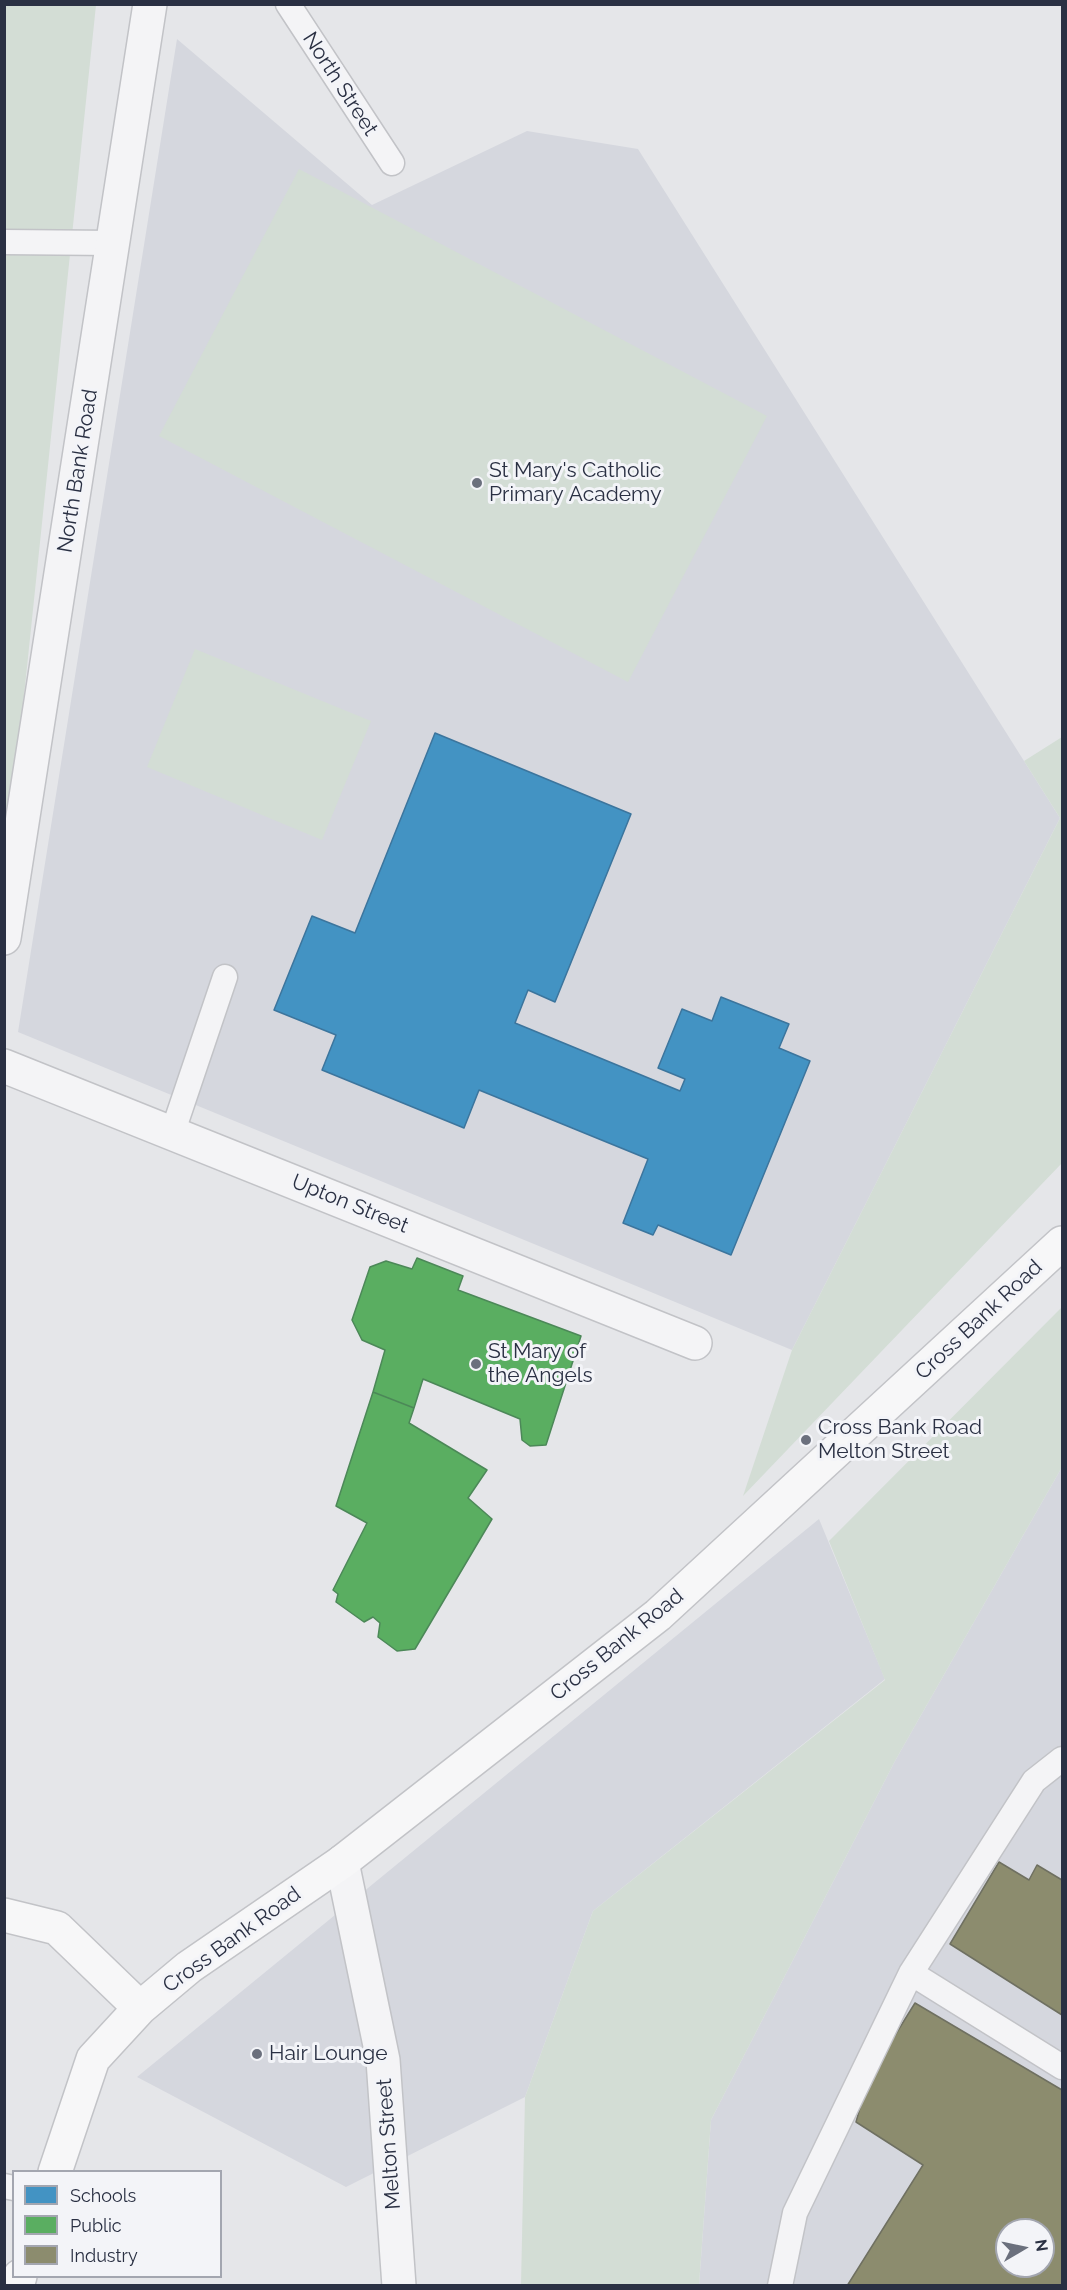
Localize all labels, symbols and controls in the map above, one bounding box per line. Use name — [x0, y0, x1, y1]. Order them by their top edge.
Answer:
street label: North Street — [297, 27, 383, 141]
street label: North Bank Road — [53, 388, 103, 554]
place label: St Mary's Catholic Primary Academy — [489, 458, 662, 508]
marker: St Mary's Catholic Primary Academy — [470, 476, 484, 490]
street label: Upton Street — [288, 1169, 412, 1239]
street label: Cross Bank Road — [910, 1255, 1048, 1385]
place label: St Mary of the Angels — [488, 1339, 593, 1389]
marker: St Mary of the Angels — [469, 1357, 483, 1371]
place label: Cross Bank Road Melton Street — [818, 1415, 982, 1465]
marker: Cross Bank Road Melton Street — [799, 1433, 813, 1447]
street label: Cross Bank Road — [545, 1584, 689, 1706]
street label: Cross Bank Road — [158, 1882, 306, 1998]
place label: Hair Lounge — [269, 2041, 388, 2067]
marker: Hair Lounge — [250, 2047, 264, 2061]
street label: Melton Street — [372, 2078, 406, 2210]
legend — [12, 2170, 222, 2278]
text: Schools — [70, 2185, 136, 2206]
text: Public — [70, 2215, 122, 2236]
north arrow — [995, 2218, 1055, 2278]
text: N — [1031, 2238, 1052, 2253]
text: Industry — [70, 2245, 138, 2266]

